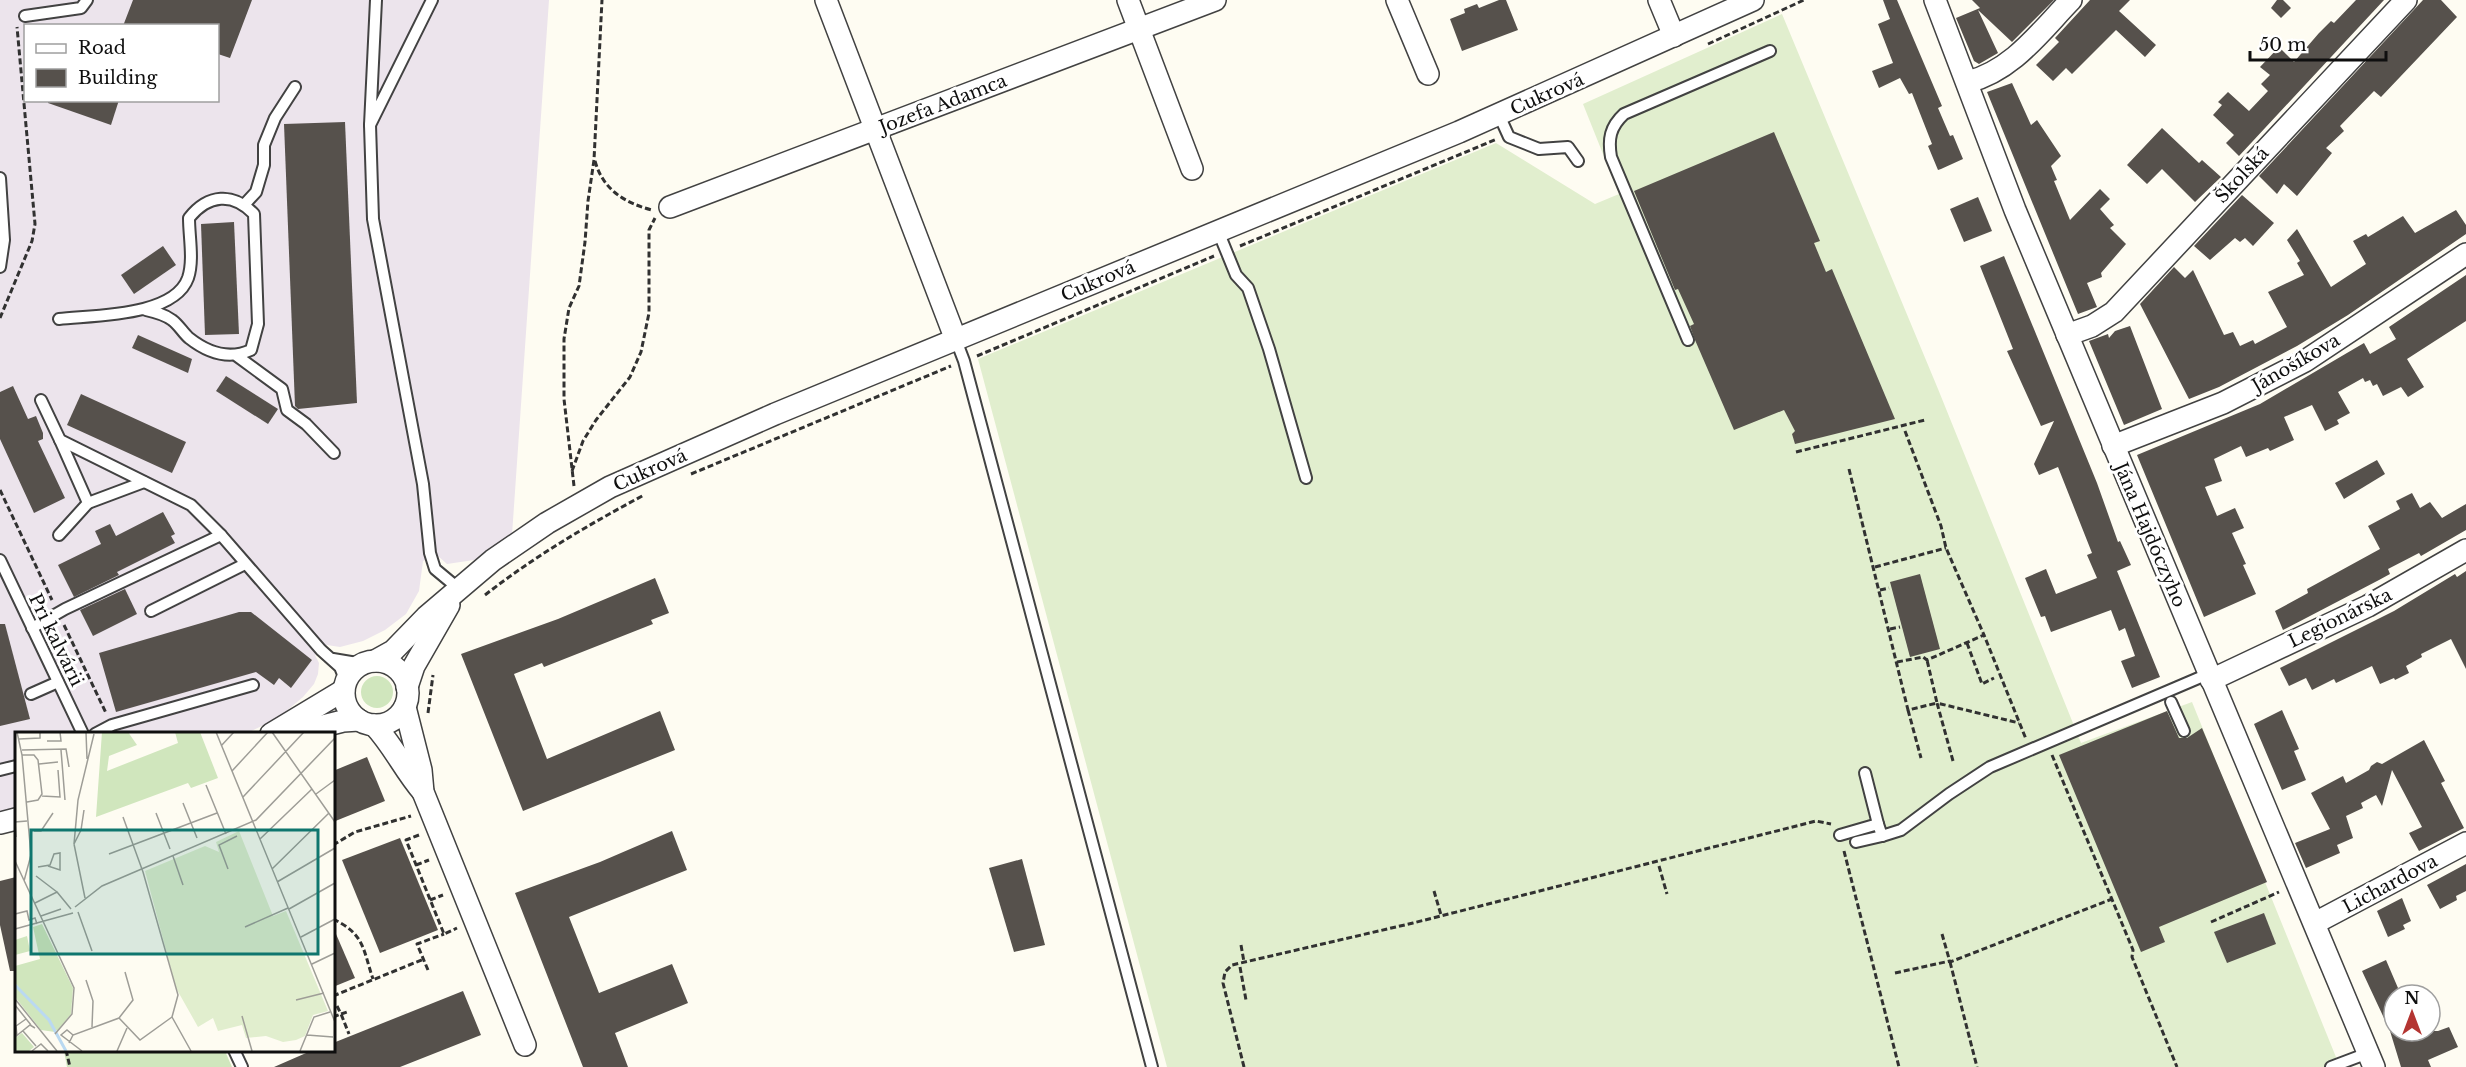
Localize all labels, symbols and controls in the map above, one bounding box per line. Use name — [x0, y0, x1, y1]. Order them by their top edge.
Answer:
legend — [24, 24, 219, 102]
scale bar — [2250, 24, 2386, 62]
text: 50 m — [2259, 34, 2307, 56]
text: Road — [78, 37, 126, 59]
text: Building — [78, 67, 157, 89]
street label: Cukrová — [1507, 68, 1587, 120]
street label: Jozefa Adamca — [874, 70, 1010, 139]
street label: Školská — [2210, 142, 2274, 208]
street label: Cukrová — [1058, 256, 1138, 306]
street label: Jánošíkova — [2247, 329, 2344, 398]
street label: Cukrová — [610, 444, 690, 496]
street label: Jána Hajdóczyho — [2109, 458, 2190, 611]
street label: Legionárska — [2285, 583, 2395, 653]
street label: Pri kalvárii — [24, 590, 88, 690]
inset map — [15, 732, 334, 1052]
street label: Lichardova — [2339, 850, 2441, 918]
north arrow — [2382, 983, 2442, 1043]
text: N — [2404, 988, 2420, 1008]

